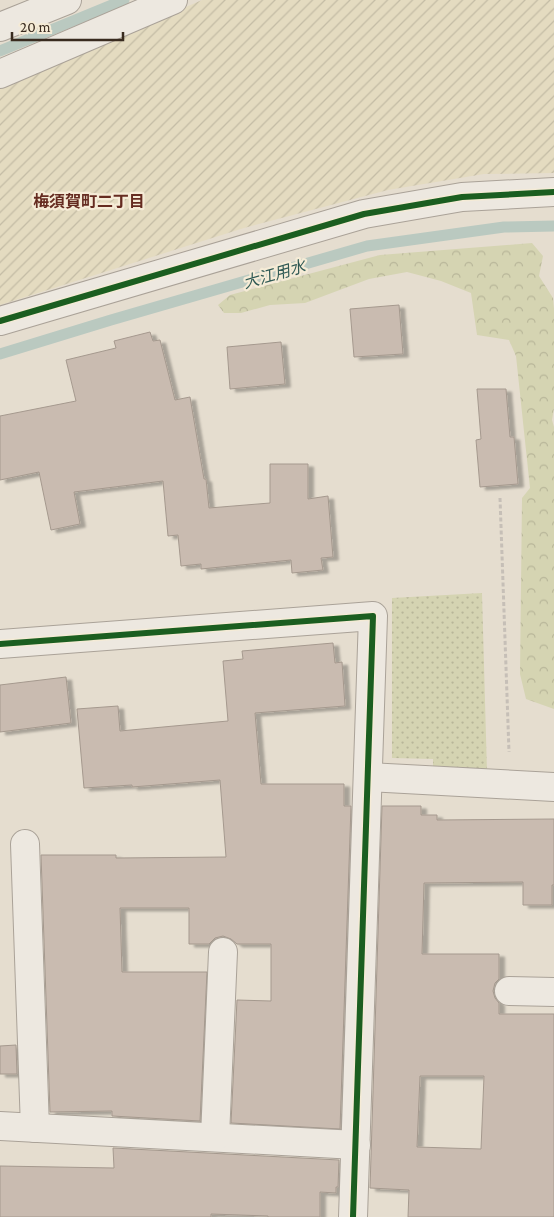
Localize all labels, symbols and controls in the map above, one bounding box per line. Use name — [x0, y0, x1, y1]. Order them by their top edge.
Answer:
scale bar — [12, 10, 124, 42]
text: 20 m — [20, 19, 51, 35]
district label: 梅須賀町二丁目 — [33, 193, 145, 210]
water label: 大江用水 — [241, 257, 309, 291]

